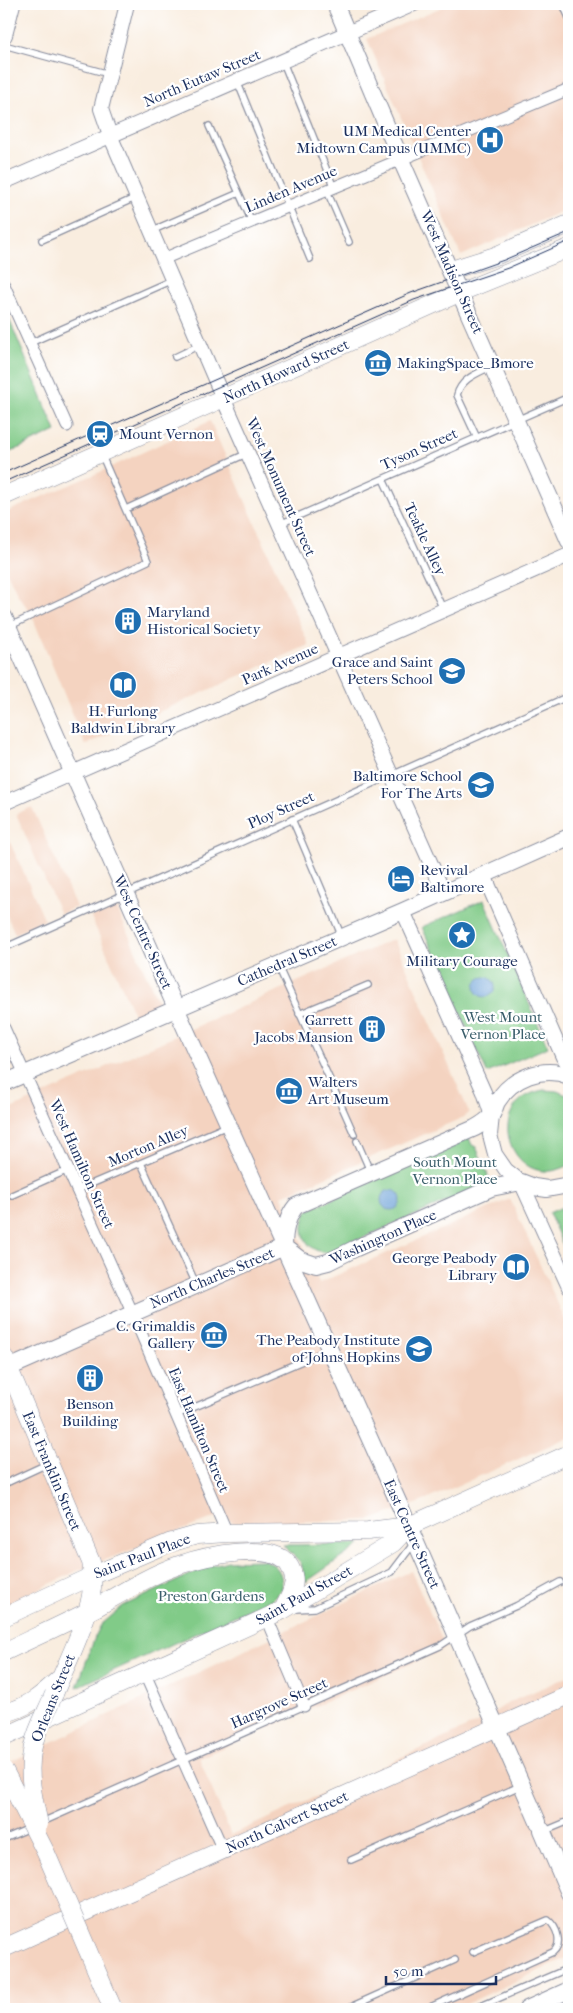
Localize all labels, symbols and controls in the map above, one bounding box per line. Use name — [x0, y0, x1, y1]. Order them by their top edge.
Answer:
street label: North Eutaw Street — [141, 45, 264, 111]
place label: UM Medical Center Midtown Campus (UMMC) — [297, 122, 472, 157]
hospital icon: UM Medical Center Midtown Campus (UMMC) — [475, 125, 505, 155]
street label: Linden Avenue — [242, 161, 340, 216]
street label: West Madison Street — [416, 207, 488, 337]
street label: North Howard Street — [220, 335, 352, 407]
museum icon: MakingSpace_Bmore — [363, 348, 393, 378]
place label: MakingSpace_Bmore — [397, 354, 534, 372]
street label: West Monument Street — [242, 414, 320, 560]
station icon: Mount Vernon — [85, 419, 115, 449]
street label: Tyson Street — [378, 424, 461, 474]
place label: Mount Vernon — [119, 425, 214, 443]
street label: Teakle Alley — [400, 500, 450, 579]
place label: Maryland Historical Society — [147, 603, 261, 638]
building icon: Maryland Historical Society — [113, 606, 143, 636]
street label: Park Avenue — [239, 639, 321, 689]
place label: Grace and Saint Peters School — [332, 653, 434, 688]
school or university icon: Grace and Saint Peters School — [437, 656, 467, 686]
library icon: H. Furlong Baldwin Library — [108, 670, 138, 700]
place label: H. Furlong Baldwin Library — [70, 702, 177, 737]
place label: Baltimore School For The Arts — [353, 767, 462, 802]
school or university icon: Baltimore School For The Arts — [466, 770, 496, 800]
street label: Ploy Street — [245, 787, 318, 833]
place label: Revival Baltimore — [420, 861, 485, 896]
hotel icon: Revival Baltimore — [386, 864, 416, 894]
street label: West Centre Street — [109, 871, 177, 993]
place icon: Military Courage — [447, 920, 477, 950]
street label: Cathedral Street — [234, 932, 340, 990]
place label: Military Courage — [406, 952, 518, 970]
park label: West Mount Vernon Place — [460, 1008, 546, 1043]
place label: Garrett Jacobs Mansion — [254, 1011, 354, 1046]
building icon: Garrett Jacobs Mansion — [357, 1014, 387, 1044]
place label: Walters Art Museum — [307, 1073, 389, 1108]
museum icon: Walters Art Museum — [274, 1076, 304, 1106]
street label: West Hamilton Street — [45, 1096, 119, 1232]
street label: Morton Alley — [105, 1121, 192, 1171]
park label: South Mount Vernon Place — [412, 1153, 498, 1188]
street label: Washington Place — [326, 1205, 440, 1269]
street label: North Charles Street — [147, 1243, 278, 1312]
place label: George Peabody Library — [392, 1249, 498, 1284]
library icon: George Peabody Library — [501, 1252, 531, 1282]
place label: C. Grimaldis Gallery — [116, 1317, 196, 1352]
museum icon: C. Grimaldis Gallery — [199, 1320, 229, 1350]
place label: The Peabody Institute of Johns Hopkins — [257, 1331, 401, 1366]
school or university icon: The Peabody Institute of Johns Hopkins — [404, 1334, 434, 1364]
building icon: Benson Building — [75, 1363, 105, 1393]
street label: East Hamilton Street — [164, 1365, 234, 1496]
place label: Benson Building — [62, 1395, 119, 1430]
street label: East Franklin Street — [19, 1409, 86, 1534]
street label: East Centre Street — [380, 1476, 445, 1592]
street label: Saint Paul Place — [91, 1529, 193, 1583]
street label: Saint Paul Street — [253, 1561, 356, 1629]
park label: Preston Gardens — [158, 1587, 265, 1605]
street label: Orleans Street — [27, 1651, 79, 1745]
street label: Hargrove Street — [228, 1673, 331, 1732]
street label: North Calvert Street — [223, 1787, 352, 1857]
scale bar — [386, 1953, 496, 1985]
text: 50 m — [393, 1962, 424, 1980]

